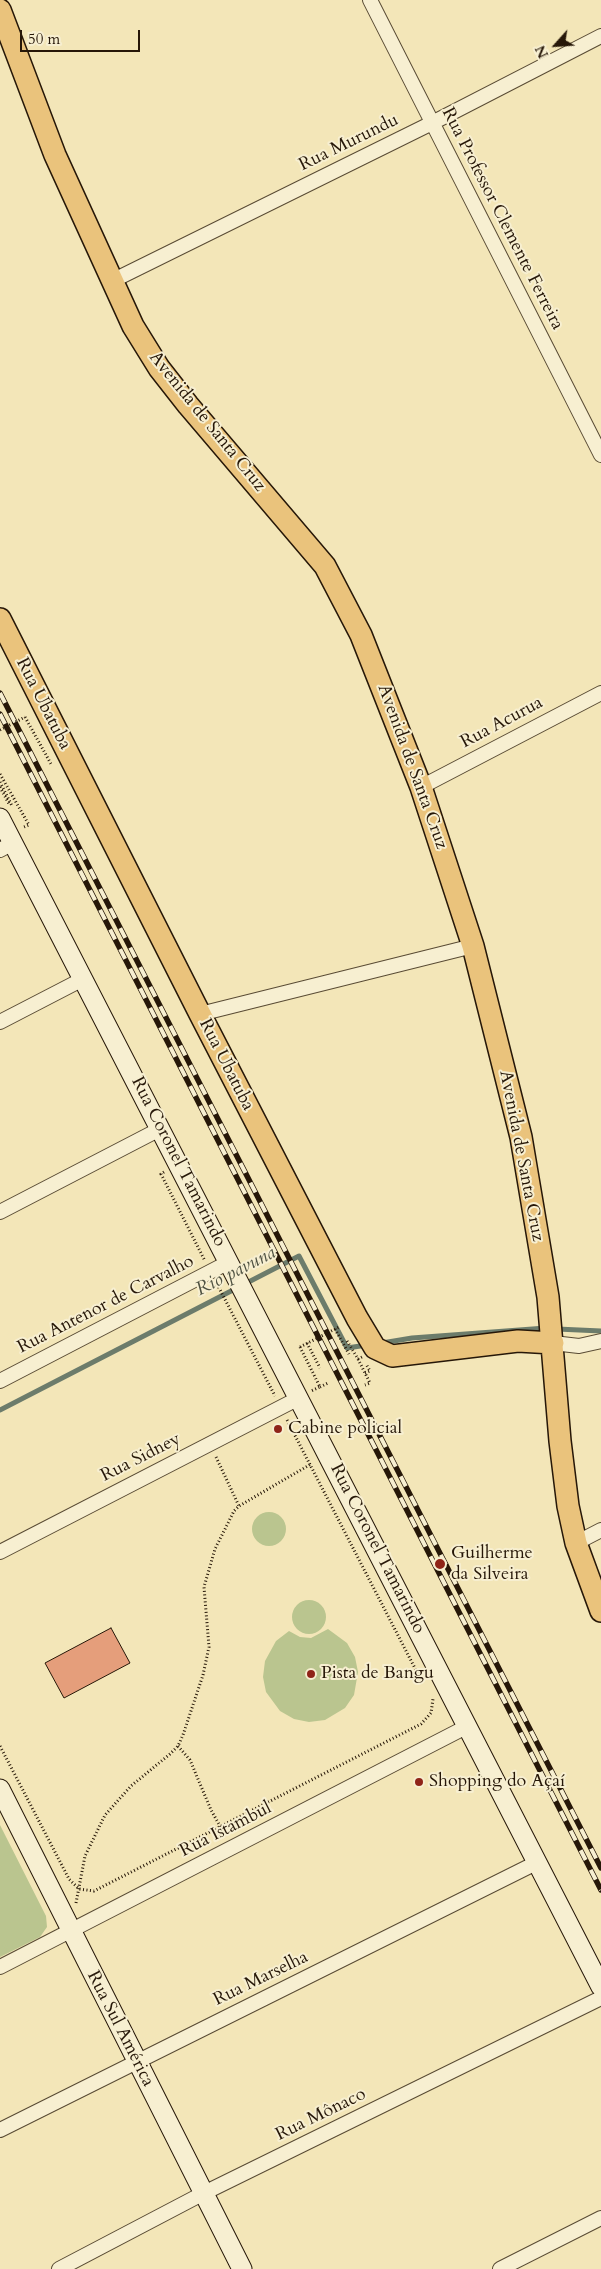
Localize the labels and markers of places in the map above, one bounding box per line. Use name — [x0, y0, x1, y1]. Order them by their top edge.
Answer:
place label: Cabine policial — [288, 1418, 402, 1440]
marker: Cabine policial — [272, 1423, 284, 1435]
place label: Guilherme da Silveira — [451, 1543, 533, 1586]
marker: Guilherme da Silveira — [433, 1557, 447, 1571]
place label: Pista de Bangu — [321, 1663, 434, 1685]
marker: Pista de Bangu — [305, 1668, 317, 1680]
place label: Shopping do Açaí — [429, 1771, 565, 1793]
marker: Shopping do Açaí — [413, 1776, 425, 1788]

